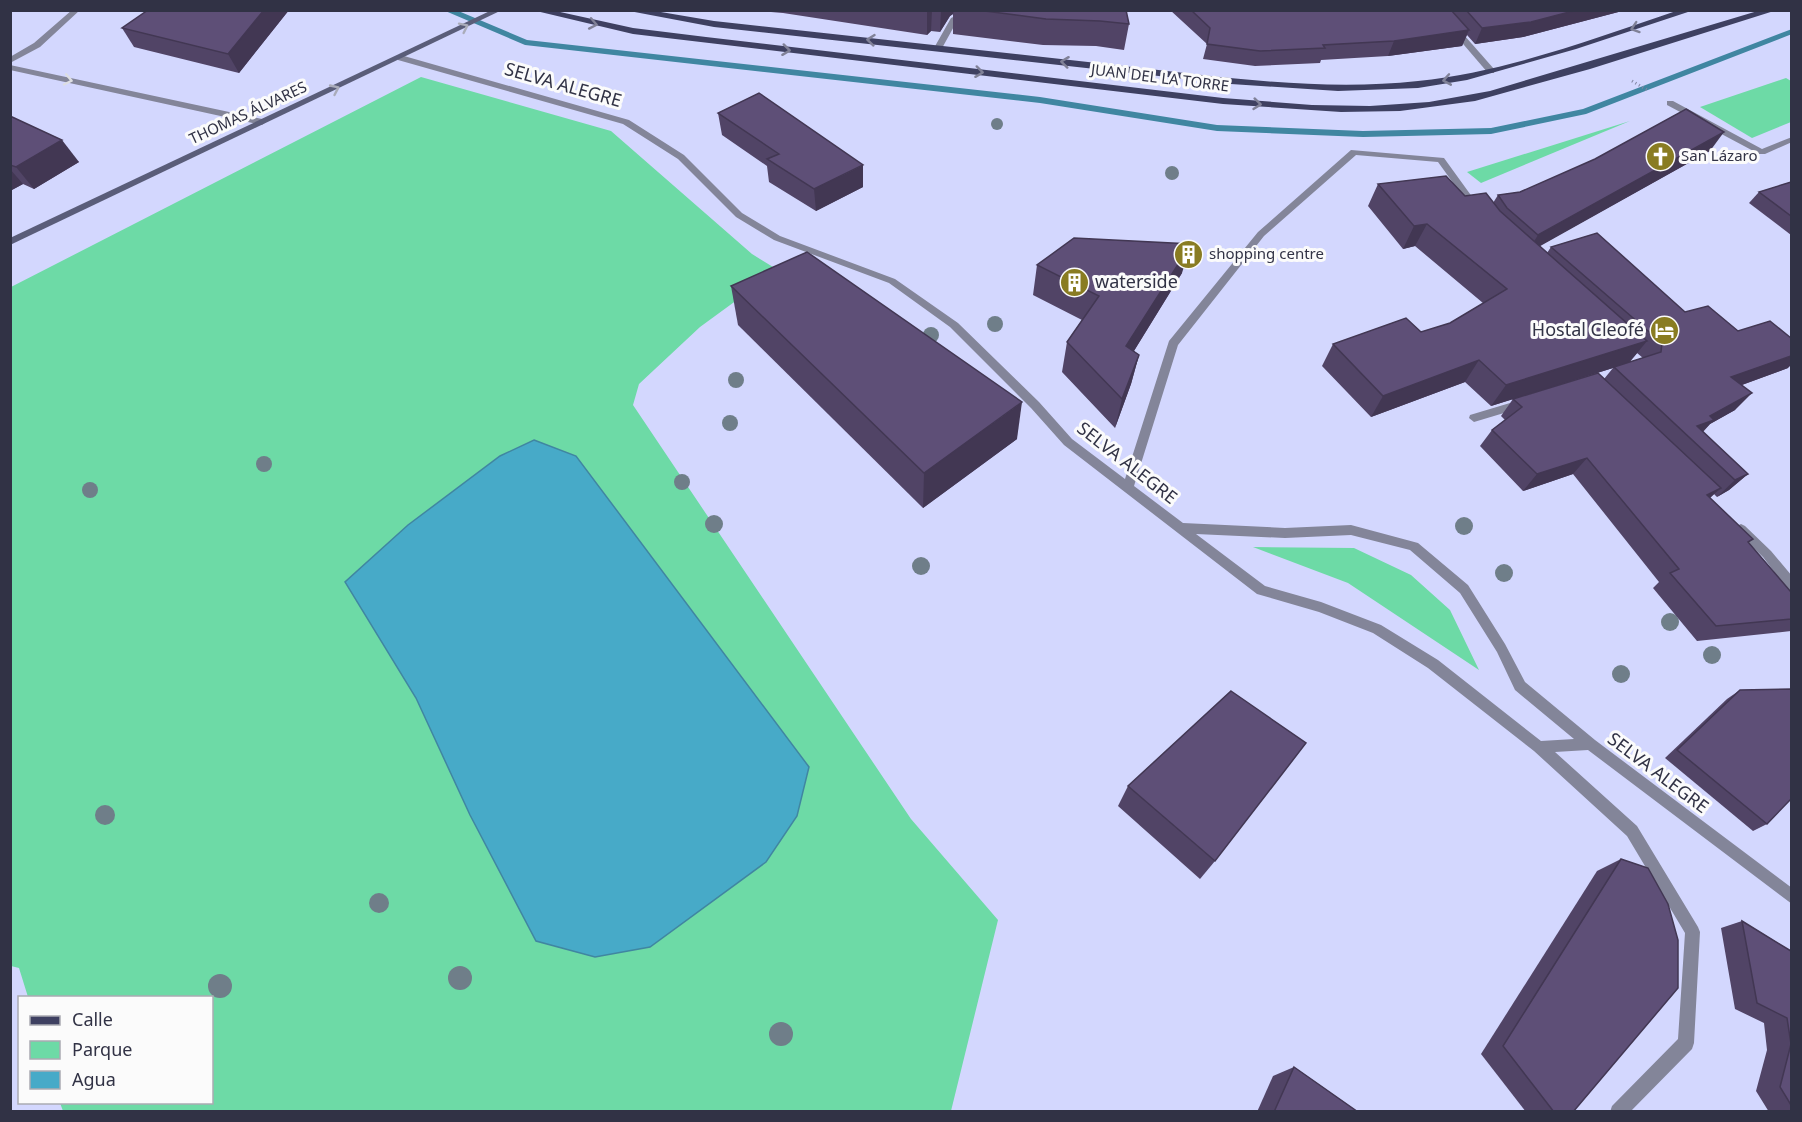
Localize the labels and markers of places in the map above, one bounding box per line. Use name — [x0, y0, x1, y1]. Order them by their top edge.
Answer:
church icon: San Lázaro — [1644, 140, 1676, 172]
place label: San Lázaro — [1681, 145, 1758, 165]
building icon: shopping centre — [1172, 238, 1204, 270]
place label: shopping centre — [1209, 243, 1324, 263]
building icon: waterside — [1058, 266, 1090, 298]
place label: waterside — [1095, 269, 1178, 293]
hotel icon: Hostal Cleofé — [1649, 314, 1681, 346]
place label: Hostal Cleofé — [1532, 317, 1644, 341]

